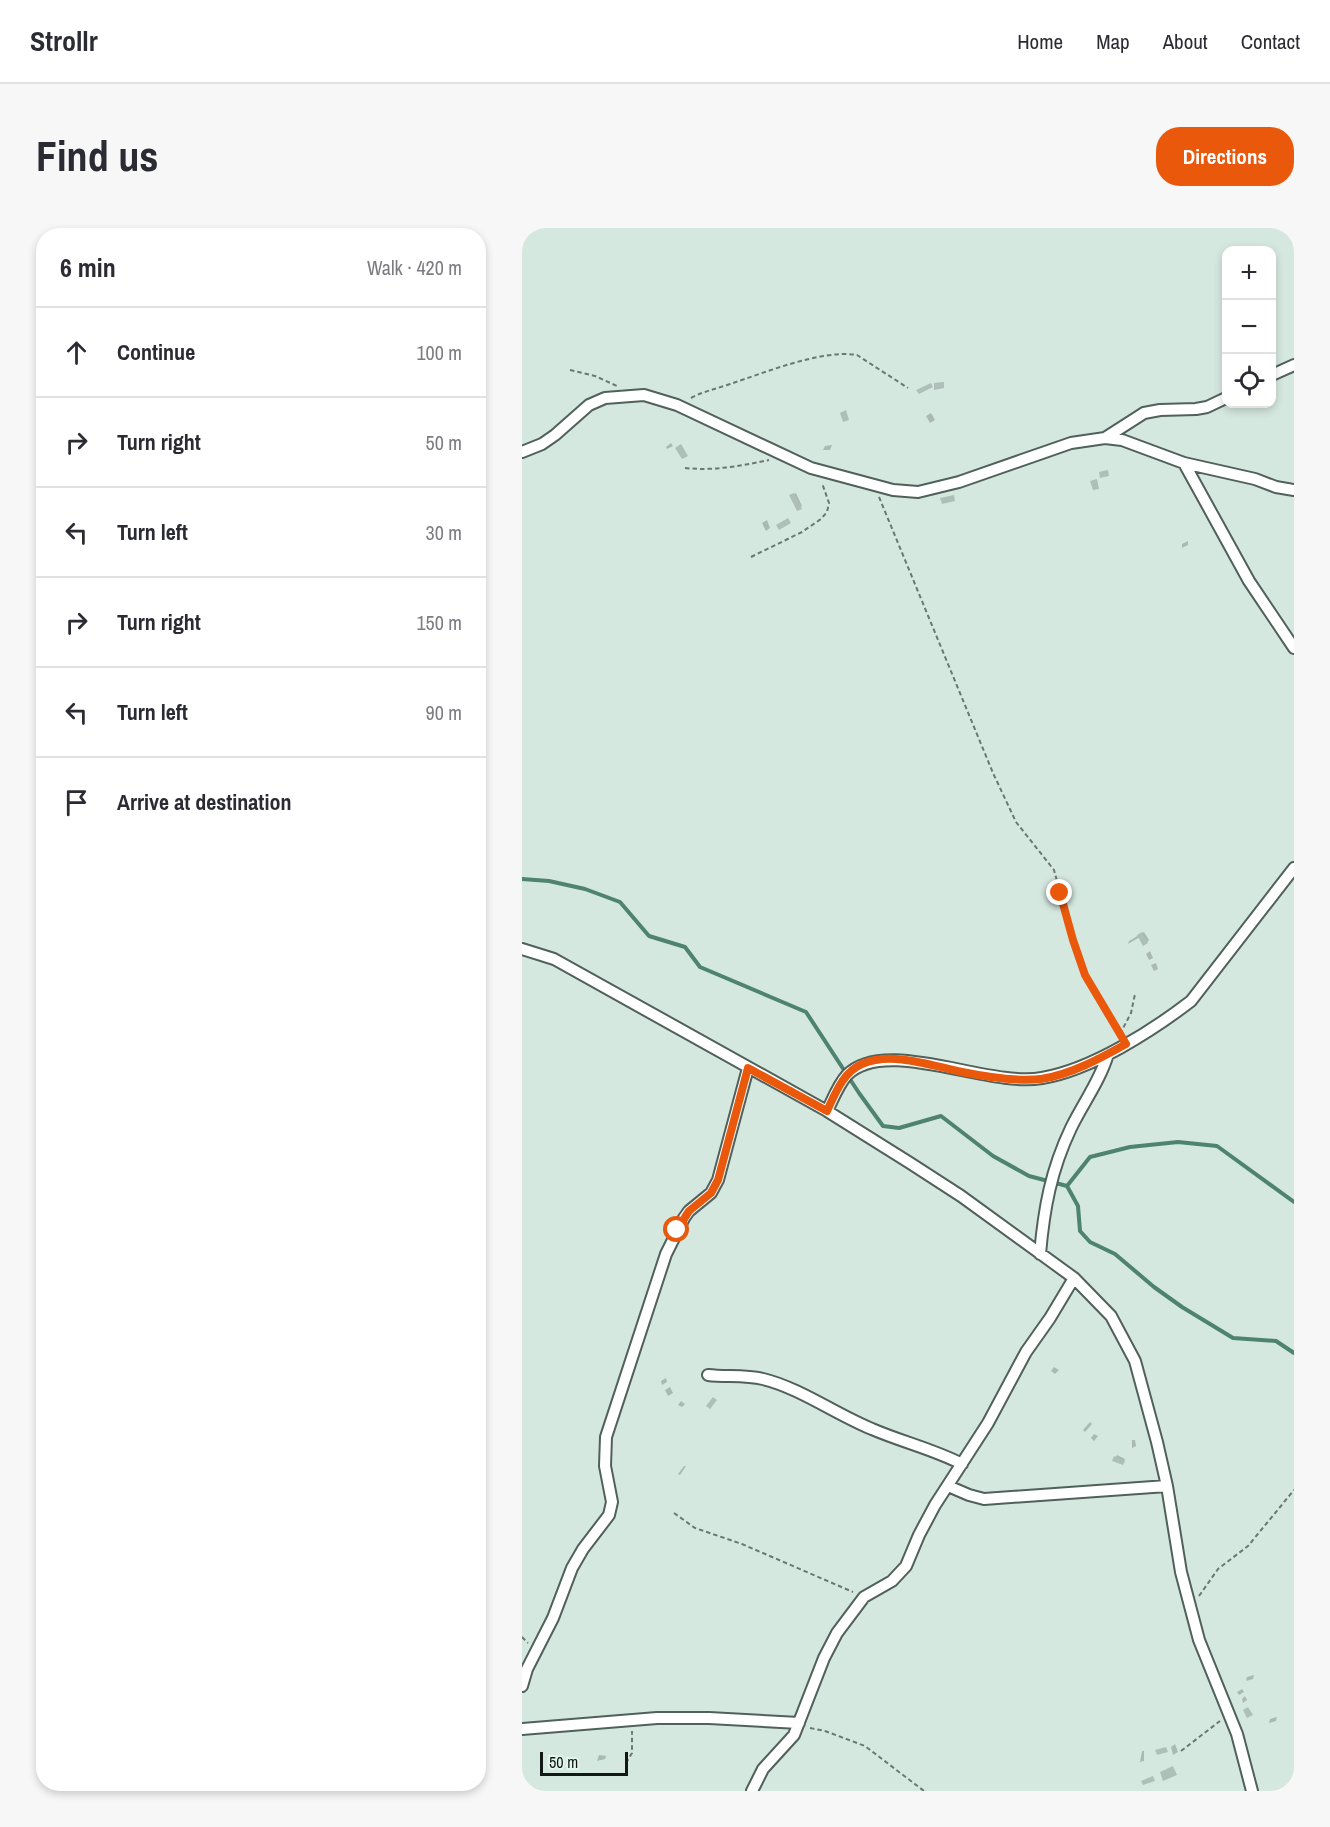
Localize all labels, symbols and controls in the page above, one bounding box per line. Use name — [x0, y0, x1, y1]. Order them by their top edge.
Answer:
text: Strollr — [30, 22, 98, 60]
text: Home — [1017, 27, 1063, 56]
text: Map — [1096, 27, 1130, 56]
text: About — [1163, 27, 1208, 56]
text: Contact — [1241, 27, 1300, 56]
button: Directions — [1156, 127, 1294, 186]
text: Find us — [36, 128, 158, 184]
map controls — [1222, 246, 1276, 408]
button: + — [1222, 246, 1276, 300]
text: 6 min — [60, 250, 116, 285]
text: Walk · 420 m — [367, 254, 462, 281]
button: − — [1222, 300, 1276, 354]
icon: ahead — [60, 336, 93, 369]
text: Continue — [117, 337, 195, 367]
text: 100 m — [416, 339, 462, 366]
button: locate — [1222, 354, 1276, 408]
icon: right — [60, 426, 93, 459]
text: Turn right — [117, 427, 201, 457]
text: 50 m — [426, 429, 462, 456]
icon: left — [60, 516, 93, 549]
text: Turn left — [117, 517, 188, 547]
text: 30 m — [426, 519, 462, 546]
icon: right — [60, 606, 93, 639]
text: Turn right — [117, 607, 201, 637]
text: 150 m — [416, 609, 462, 636]
icon: left — [60, 696, 93, 729]
text: Turn left — [117, 697, 188, 727]
text: 90 m — [426, 699, 462, 726]
icon: arrive — [60, 786, 93, 819]
text: Arrive at destination — [117, 787, 291, 817]
route end — [1046, 879, 1072, 905]
route start — [663, 1216, 689, 1242]
scale bar — [540, 1749, 628, 1776]
text: 50 m — [549, 1751, 578, 1773]

